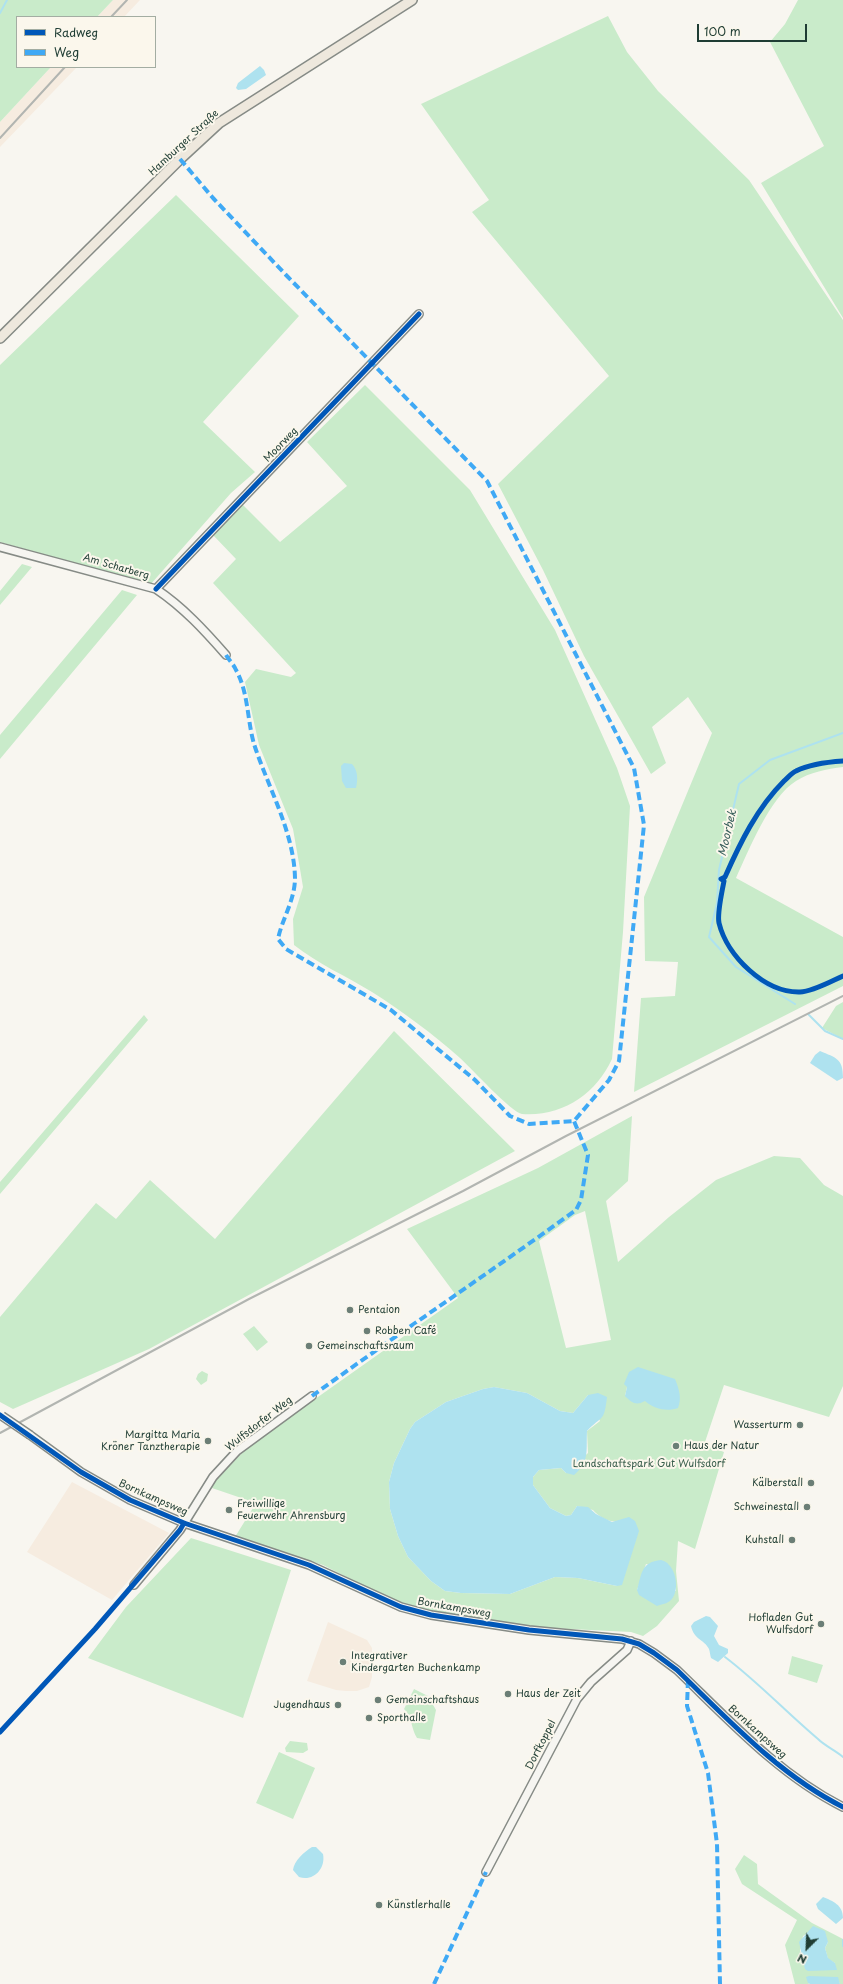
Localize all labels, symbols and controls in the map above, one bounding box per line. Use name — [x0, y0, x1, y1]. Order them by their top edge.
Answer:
legend — [16, 16, 156, 68]
scale bar — [699, 16, 809, 42]
text: 100 m — [704, 22, 741, 40]
text: Radweg — [54, 23, 98, 41]
text: Weg — [54, 43, 79, 61]
street label: Hamburger Straße — [147, 108, 221, 178]
street label: Moorweg — [262, 425, 300, 465]
street label: Am Scharberg — [82, 552, 150, 582]
water label: Moorbek — [716, 808, 740, 858]
place label: Pentaion — [358, 1304, 400, 1316]
marker: Pentaion — [345, 1305, 355, 1315]
place label: Robben Café — [375, 1325, 436, 1337]
marker: Robben Café — [362, 1326, 372, 1336]
place label: Gemeinschaftsraum — [317, 1340, 414, 1352]
marker: Gemeinschaftsraum — [304, 1341, 314, 1351]
street label: Wulfsdorfer Weg — [223, 1394, 295, 1454]
place label: Wasserturm — [734, 1419, 792, 1431]
marker: Wasserturm — [795, 1420, 805, 1430]
place label: Margitta Maria Kröner Tanztherapie — [101, 1429, 200, 1452]
marker: Margitta Maria Kröner Tanztherapie — [203, 1436, 213, 1446]
place label: Haus der Natur — [684, 1440, 759, 1452]
marker: Haus der Natur — [671, 1441, 681, 1451]
park label: Landschaftspark Gut Wulfsdorf — [573, 1458, 725, 1470]
street label: Bornkampsweg — [117, 1477, 189, 1519]
place label: Kälberstall — [752, 1477, 803, 1489]
marker: Kälberstall — [806, 1478, 816, 1488]
place label: Freiwillige Feuerwehr Ahrensburg — [237, 1498, 346, 1522]
place label: Schweinestall — [734, 1501, 799, 1513]
marker: Schweinestall — [802, 1502, 812, 1512]
marker: Freiwillige Feuerwehr Ahrensburg — [224, 1505, 234, 1515]
place label: Kuhstall — [745, 1534, 784, 1546]
marker: Kuhstall — [787, 1535, 797, 1545]
street label: Bornkampsweg — [416, 1596, 492, 1620]
place label: Hofladen Gut Wulfsdorf — [748, 1612, 813, 1636]
marker: Hofladen Gut Wulfsdorf — [816, 1619, 826, 1629]
place label: Integrativer Kindergarten Buchenkamp — [351, 1650, 480, 1674]
marker: Integrativer Kindergarten Buchenkamp — [338, 1657, 348, 1667]
place label: Haus der Zeit — [516, 1688, 581, 1700]
marker: Haus der Zeit — [503, 1689, 513, 1699]
place label: Gemeinschaftshaus — [386, 1694, 479, 1706]
marker: Gemeinschaftshaus — [373, 1695, 383, 1705]
place label: Jugendhaus — [274, 1699, 330, 1711]
marker: Jugendhaus — [333, 1700, 343, 1710]
street label: Bornkampsweg — [725, 1703, 789, 1761]
place label: Sporthalle — [377, 1712, 426, 1724]
marker: Sporthalle — [364, 1713, 374, 1723]
street label: Dorfkoppel — [523, 1718, 559, 1772]
place label: Künstlerhalle — [387, 1899, 451, 1911]
marker: Künstlerhalle — [374, 1900, 384, 1910]
north arrow — [787, 1928, 827, 1968]
text: N — [794, 1950, 809, 1969]

